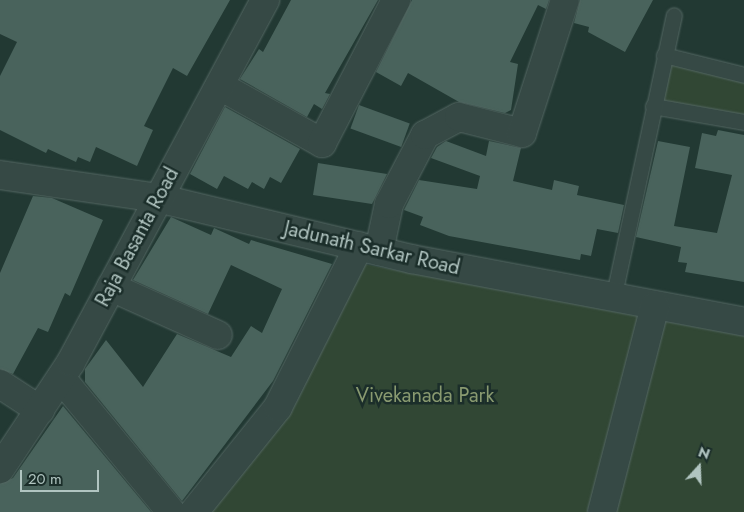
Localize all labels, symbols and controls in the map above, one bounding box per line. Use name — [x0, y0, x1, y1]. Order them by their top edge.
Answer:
street label: Raja Basanta Road — [90, 163, 184, 311]
street label: Jadunath Sarkar Road — [282, 216, 462, 280]
park label: Vivekanada Park — [356, 383, 494, 407]
north arrow — [674, 442, 724, 492]
text: N — [695, 442, 713, 464]
scale bar — [22, 460, 101, 492]
text: 20 m — [28, 468, 62, 490]

